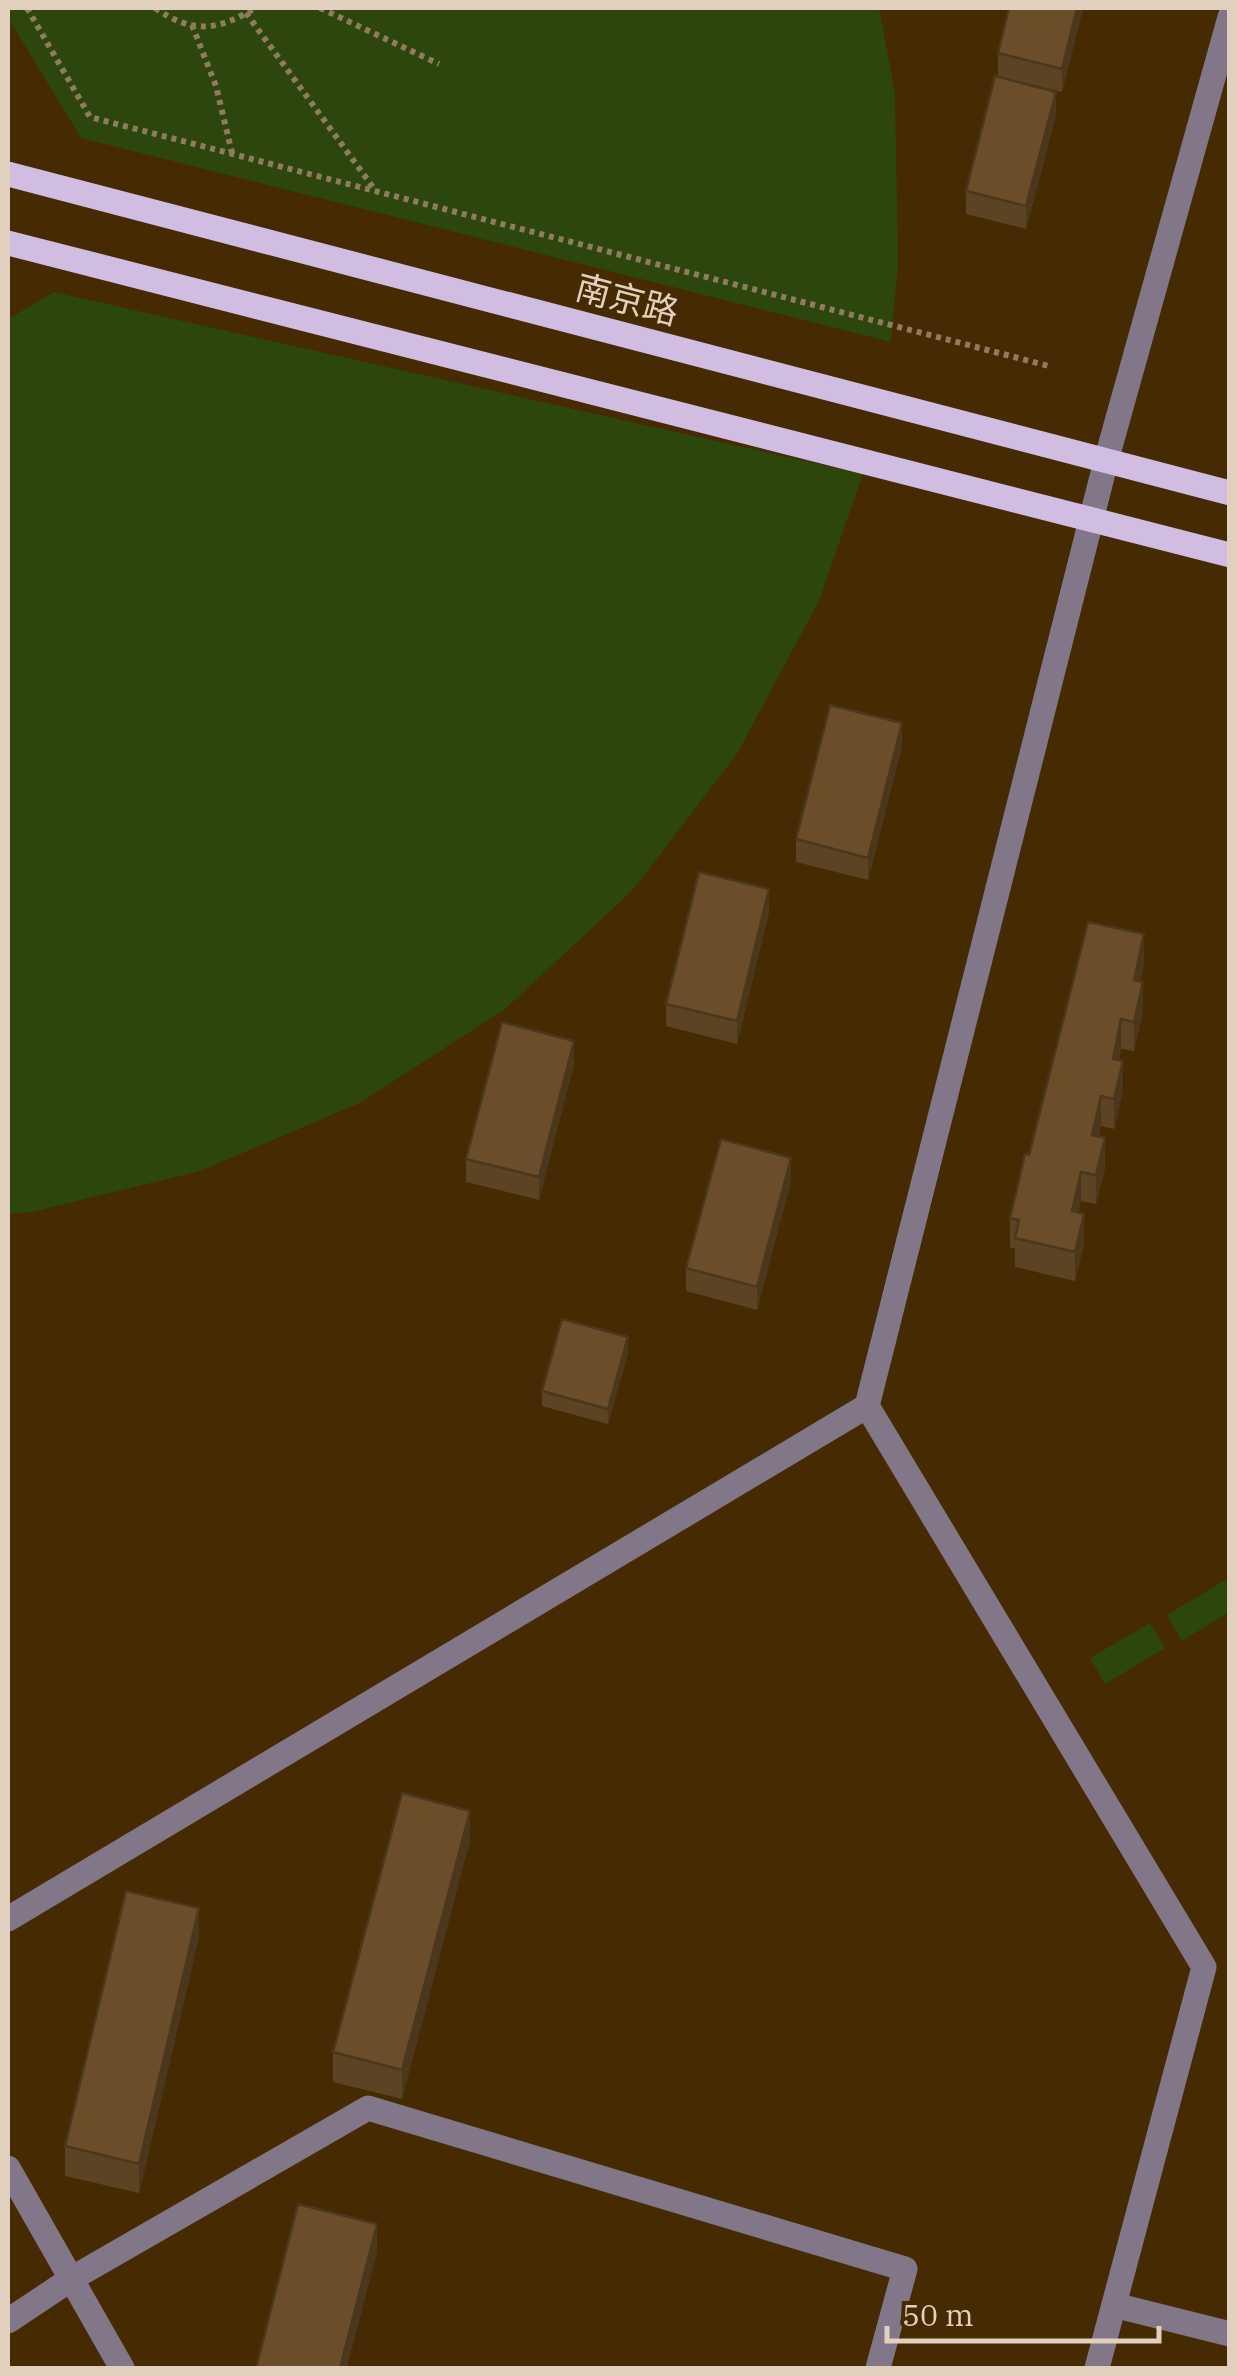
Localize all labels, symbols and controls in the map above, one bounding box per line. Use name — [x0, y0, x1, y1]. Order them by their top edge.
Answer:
street label: 南京路 — [571, 263, 684, 335]
scale bar — [887, 2281, 1160, 2343]
text: 50 m — [902, 2295, 974, 2334]

